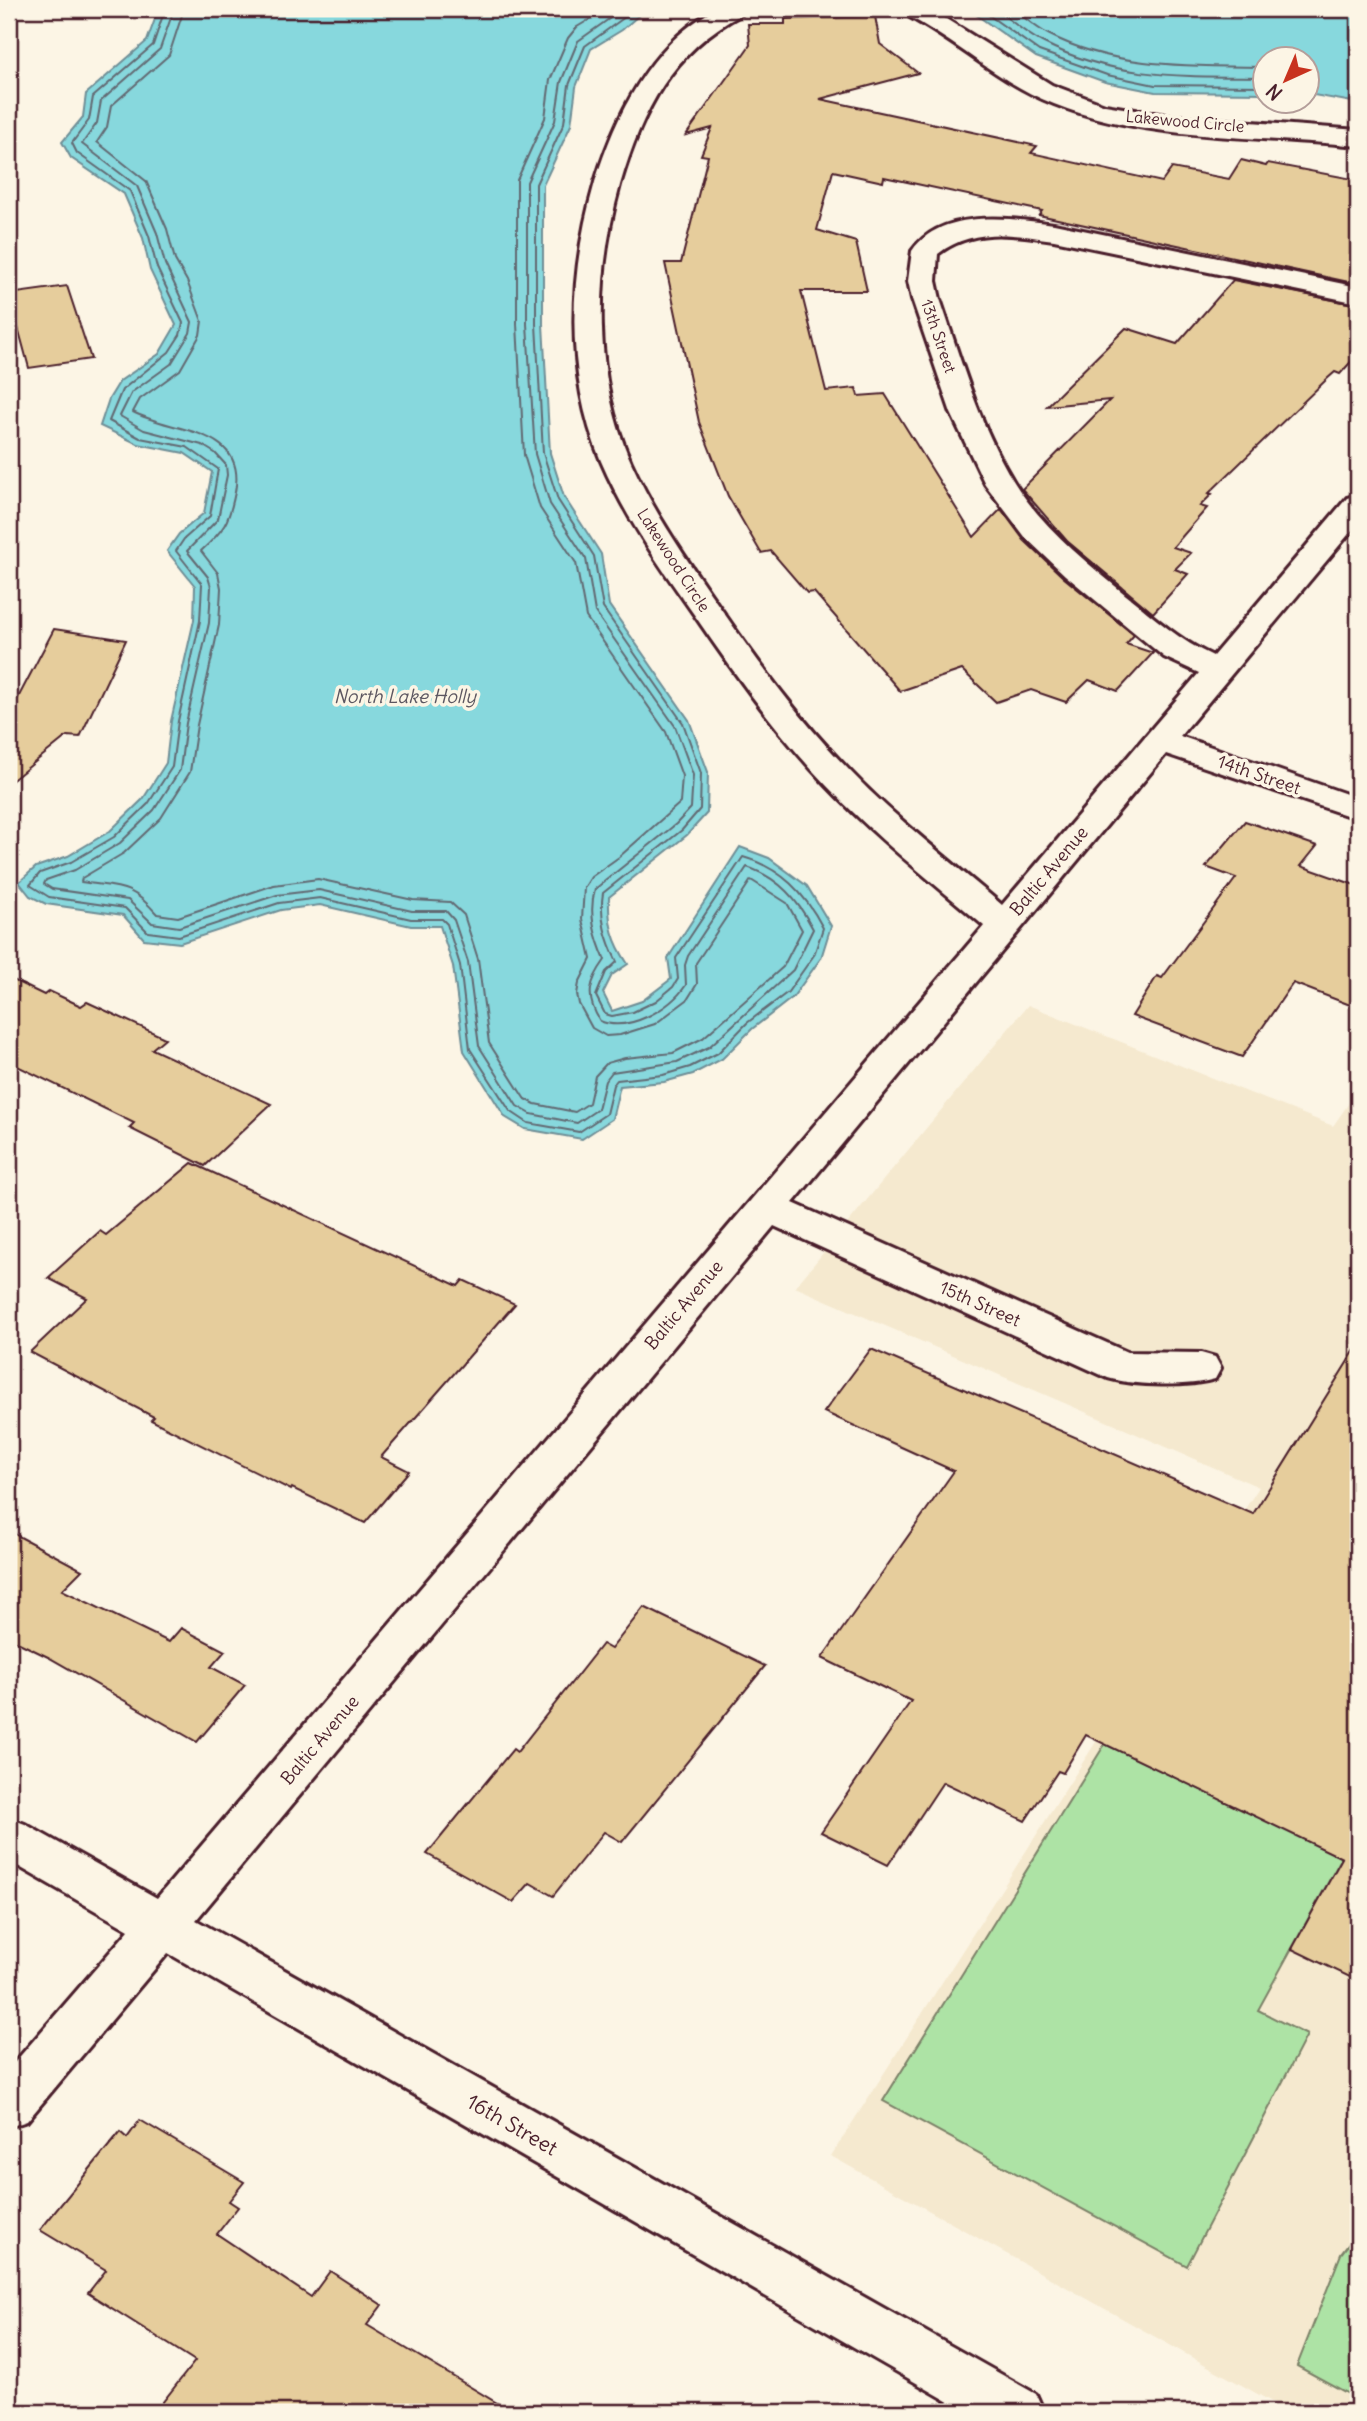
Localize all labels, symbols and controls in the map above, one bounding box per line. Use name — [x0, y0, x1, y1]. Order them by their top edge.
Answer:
north arrow — [1252, 46, 1322, 116]
text: N — [1261, 79, 1287, 105]
street label: Lakewood Circle — [1125, 106, 1245, 136]
street label: 13th Street — [917, 297, 961, 376]
street label: Lakewood Circle — [633, 505, 715, 615]
water label: North Lake Holly — [334, 684, 477, 708]
street label: 14th Street — [1215, 750, 1304, 799]
street label: Baltic Avenue — [1004, 821, 1093, 920]
street label: Baltic Avenue — [639, 1255, 728, 1354]
street label: 15th Street — [936, 1275, 1024, 1332]
street label: Baltic Avenue — [275, 1690, 364, 1789]
street label: 16th Street — [462, 2088, 563, 2161]

